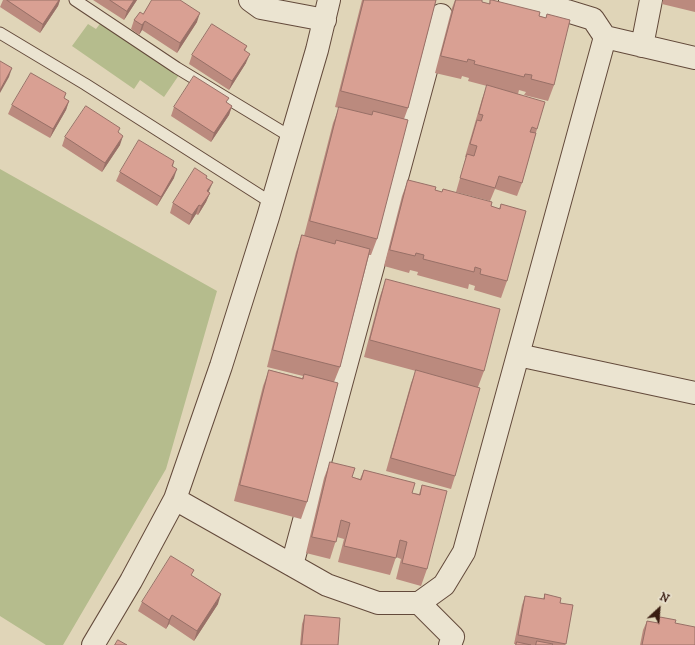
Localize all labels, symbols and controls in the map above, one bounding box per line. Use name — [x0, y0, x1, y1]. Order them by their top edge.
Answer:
north arrow — [639, 589, 679, 629]
text: N — [657, 590, 671, 606]

